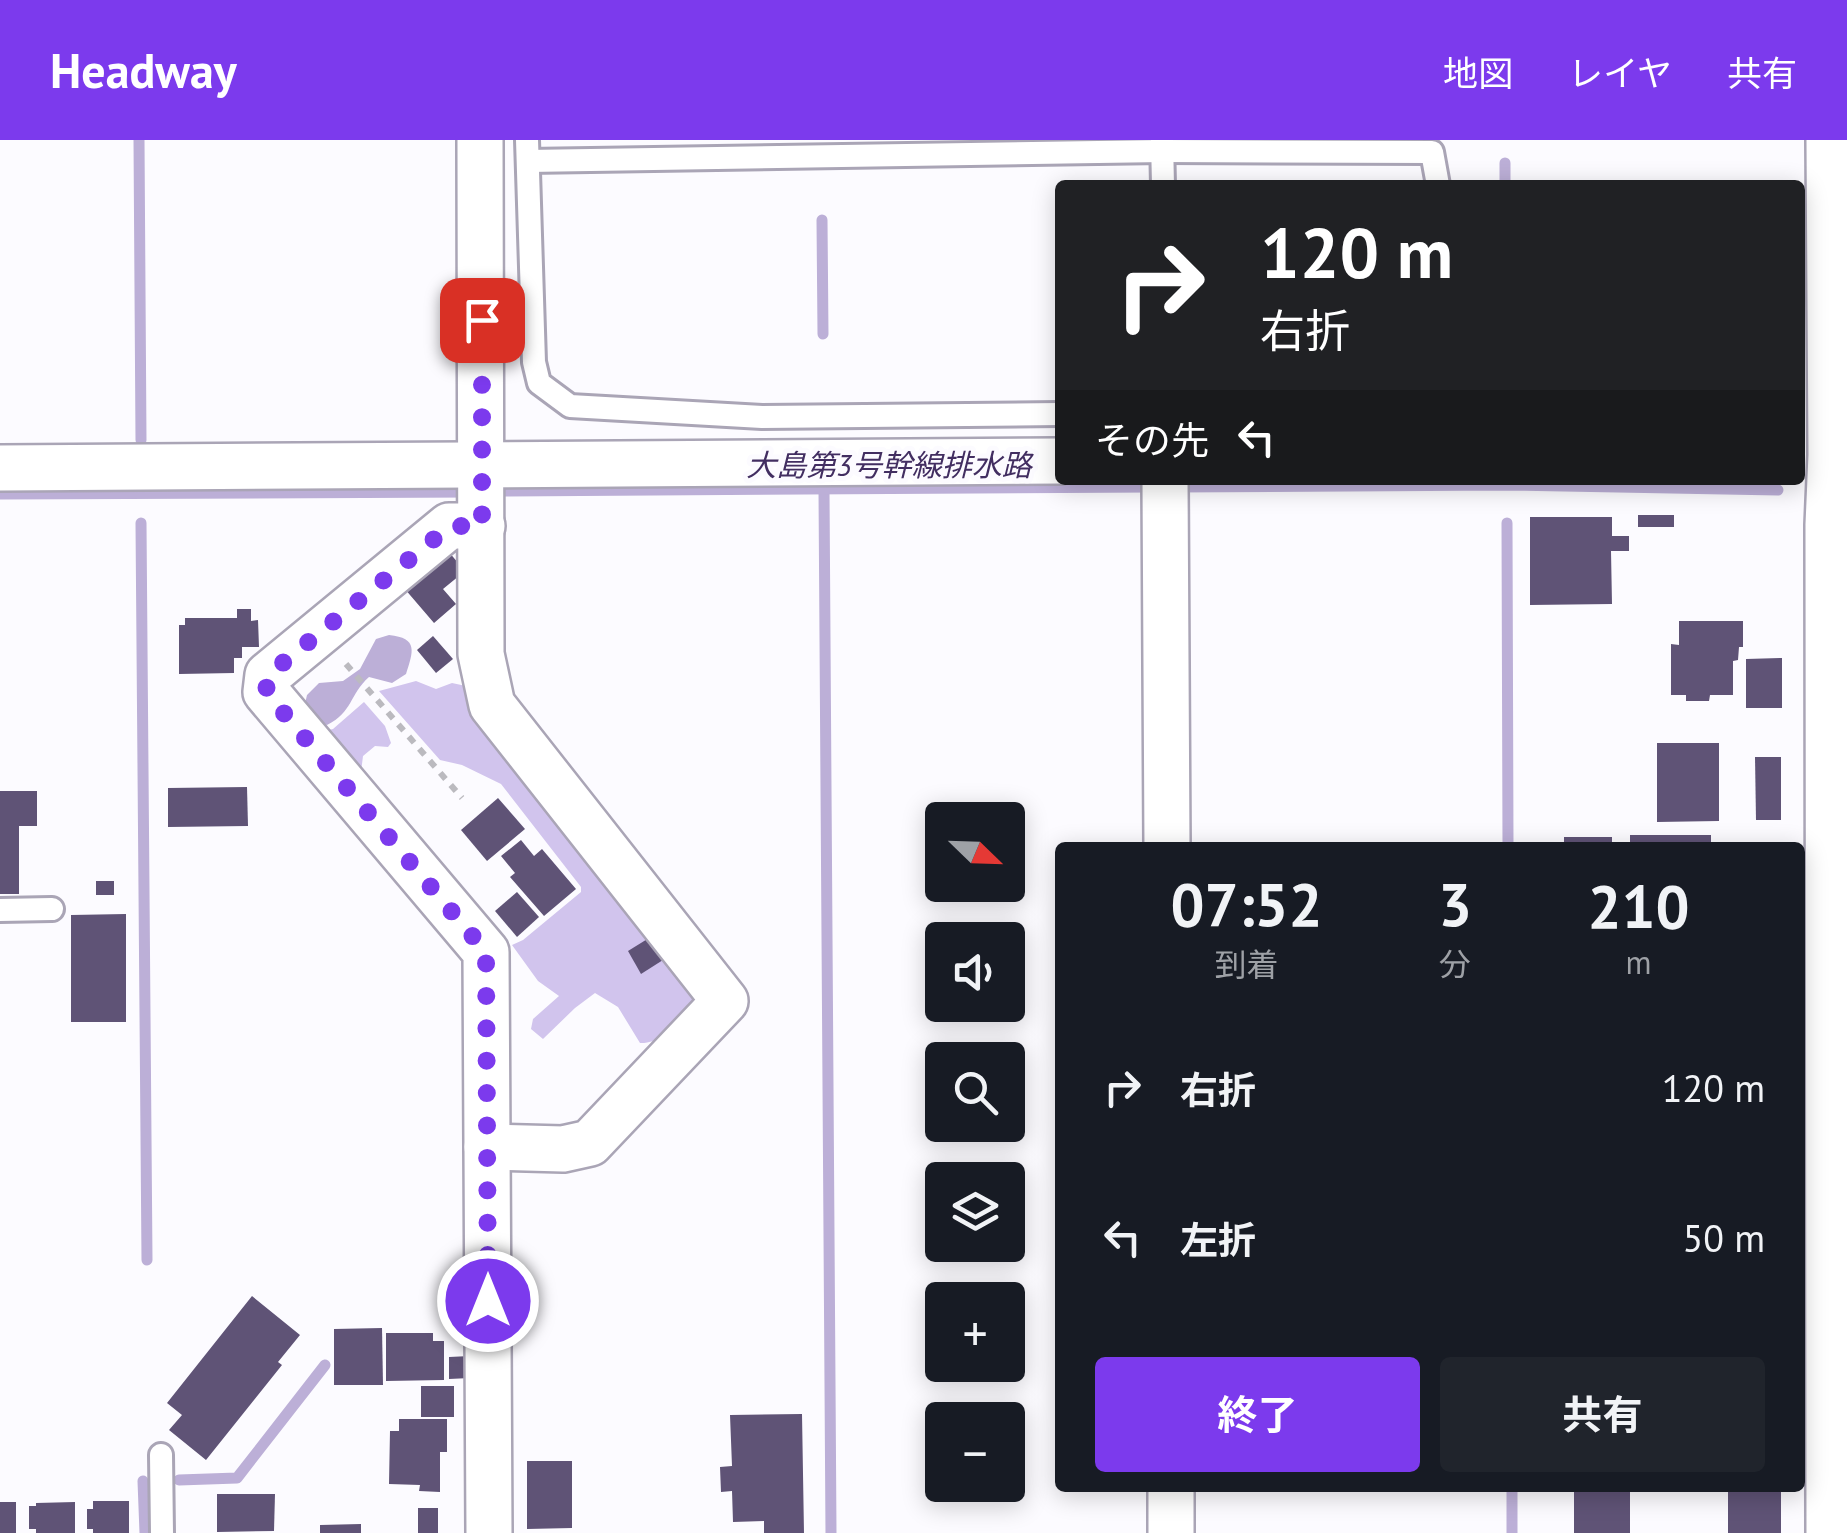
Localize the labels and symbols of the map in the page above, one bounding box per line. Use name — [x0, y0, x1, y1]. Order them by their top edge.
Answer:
pin — [440, 278, 525, 363]
water label: 大島第3号幹線排水路 — [746, 445, 1035, 484]
north arrow — [925, 802, 1025, 902]
position arrow — [436, 1249, 540, 1353]

